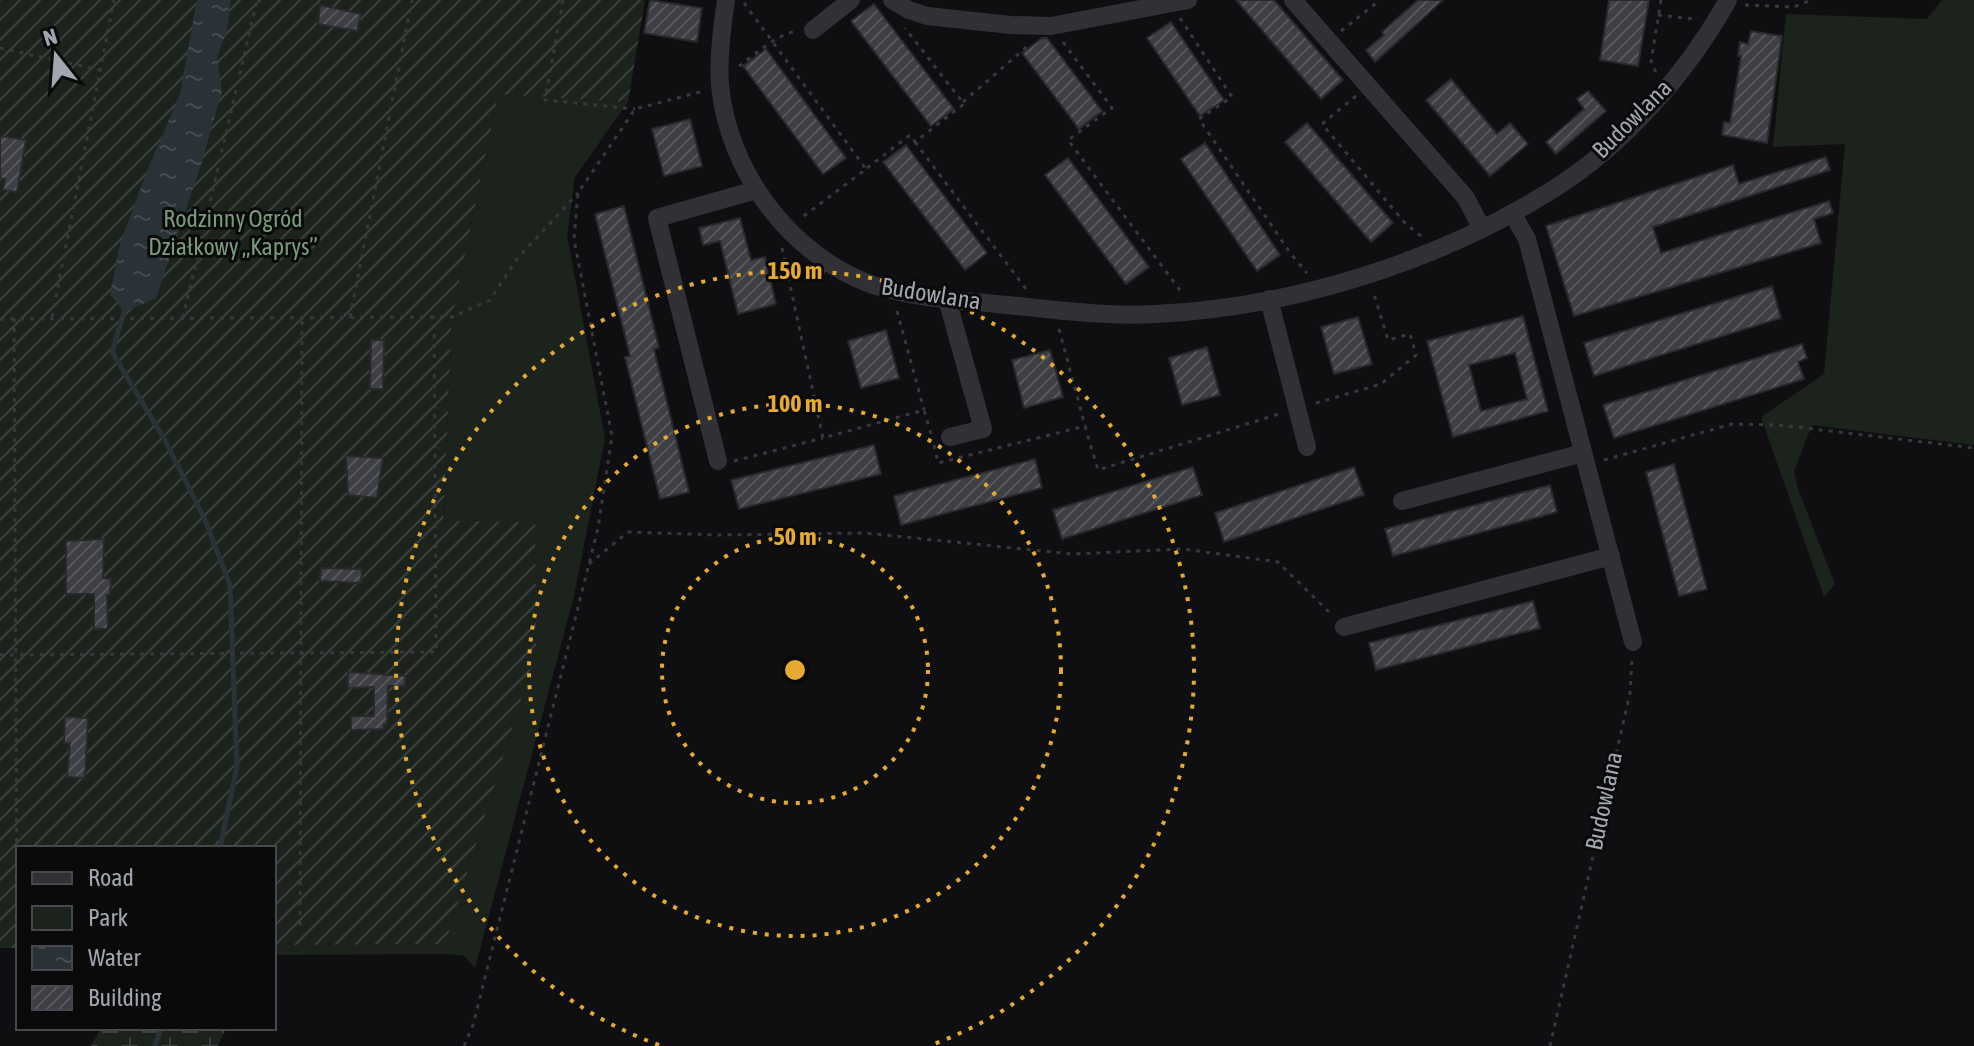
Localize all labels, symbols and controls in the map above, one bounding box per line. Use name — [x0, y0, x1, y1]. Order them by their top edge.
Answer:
north arrow — [16, 16, 96, 96]
text: N — [40, 23, 60, 51]
street label: Budowlana — [1587, 74, 1677, 164]
park label: Rodzinny Ogród Działkowy „Kaprys” — [148, 205, 318, 260]
text: 150 m — [768, 257, 822, 284]
street label: Budowlana — [880, 272, 983, 315]
text: 100 m — [768, 390, 822, 417]
text: 50 m — [773, 523, 817, 550]
centre of rings — [781, 656, 809, 684]
street label: Budowlana — [1580, 749, 1627, 853]
legend — [16, 846, 276, 1030]
text: Road — [88, 864, 134, 891]
text: Park — [88, 904, 129, 931]
text: Water — [88, 944, 141, 971]
text: Building — [88, 984, 162, 1011]

